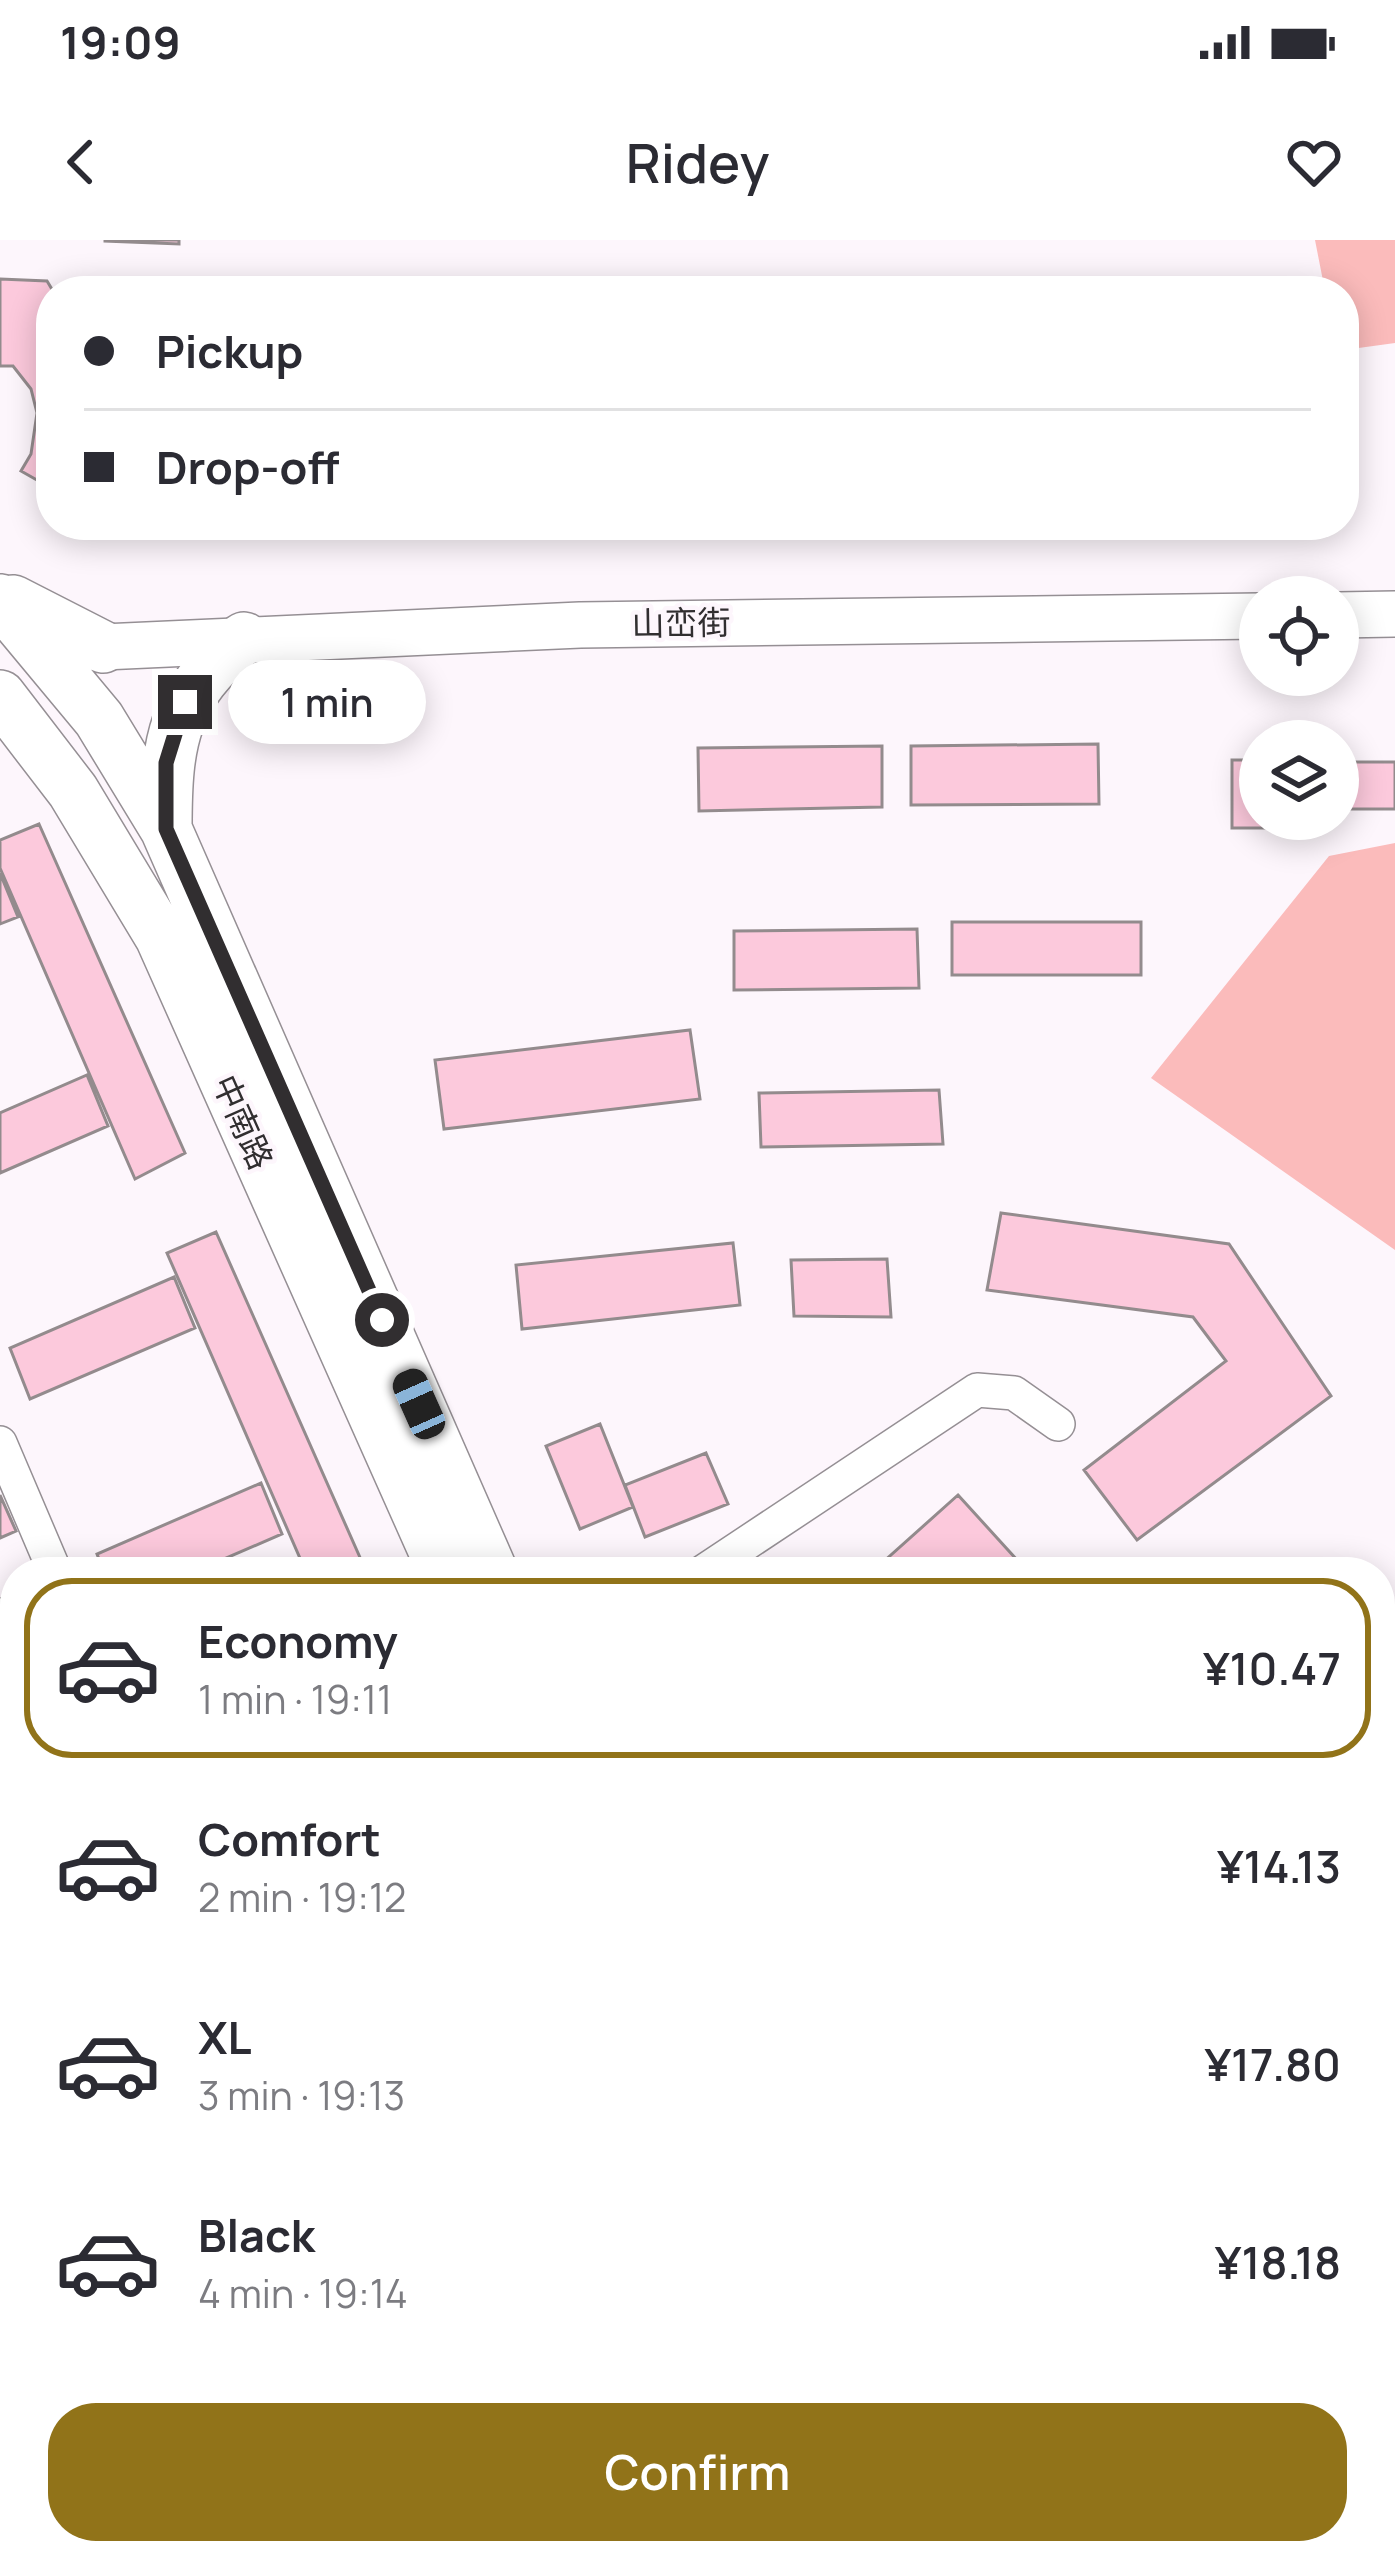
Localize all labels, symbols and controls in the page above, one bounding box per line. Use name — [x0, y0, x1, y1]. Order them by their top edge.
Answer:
text: 19:09 — [60, 11, 181, 73]
text: Ridey — [626, 125, 769, 199]
icon: back — [48, 129, 114, 195]
icon: heart — [1281, 129, 1347, 195]
text: Pickup — [156, 320, 303, 382]
text: Drop-off — [156, 436, 339, 498]
map controls — [1239, 576, 1359, 840]
button: locate — [1239, 576, 1359, 696]
street label: 山峦街 — [631, 599, 731, 646]
callout: 1 min — [227, 660, 425, 744]
route end — [158, 675, 212, 729]
text: 1 min — [281, 675, 373, 729]
button: layers — [1239, 720, 1359, 840]
street label: 中南路 — [203, 1067, 284, 1176]
route start — [355, 1293, 409, 1347]
car — [388, 1364, 450, 1444]
text: Economy — [198, 1610, 398, 1672]
icon: car — [54, 1614, 162, 1722]
text: ¥10.47 — [1203, 1637, 1341, 1699]
text: 1 min · 19:11 — [198, 1672, 392, 1726]
text: Comfort — [198, 1808, 381, 1870]
icon: car — [54, 1812, 162, 1920]
text: ¥14.13 — [1217, 1835, 1341, 1897]
text: 2 min · 19:12 — [198, 1870, 406, 1924]
text: XL — [198, 2006, 252, 2068]
icon: car — [54, 2010, 162, 2118]
text: ¥17.80 — [1204, 2033, 1341, 2095]
text: 3 min · 19:13 — [198, 2068, 405, 2122]
text: Black — [198, 2204, 315, 2266]
icon: car — [54, 2208, 162, 2316]
text: ¥18.18 — [1215, 2231, 1341, 2293]
text: 4 min · 19:14 — [198, 2266, 408, 2320]
button: Confirm — [48, 2403, 1347, 2541]

